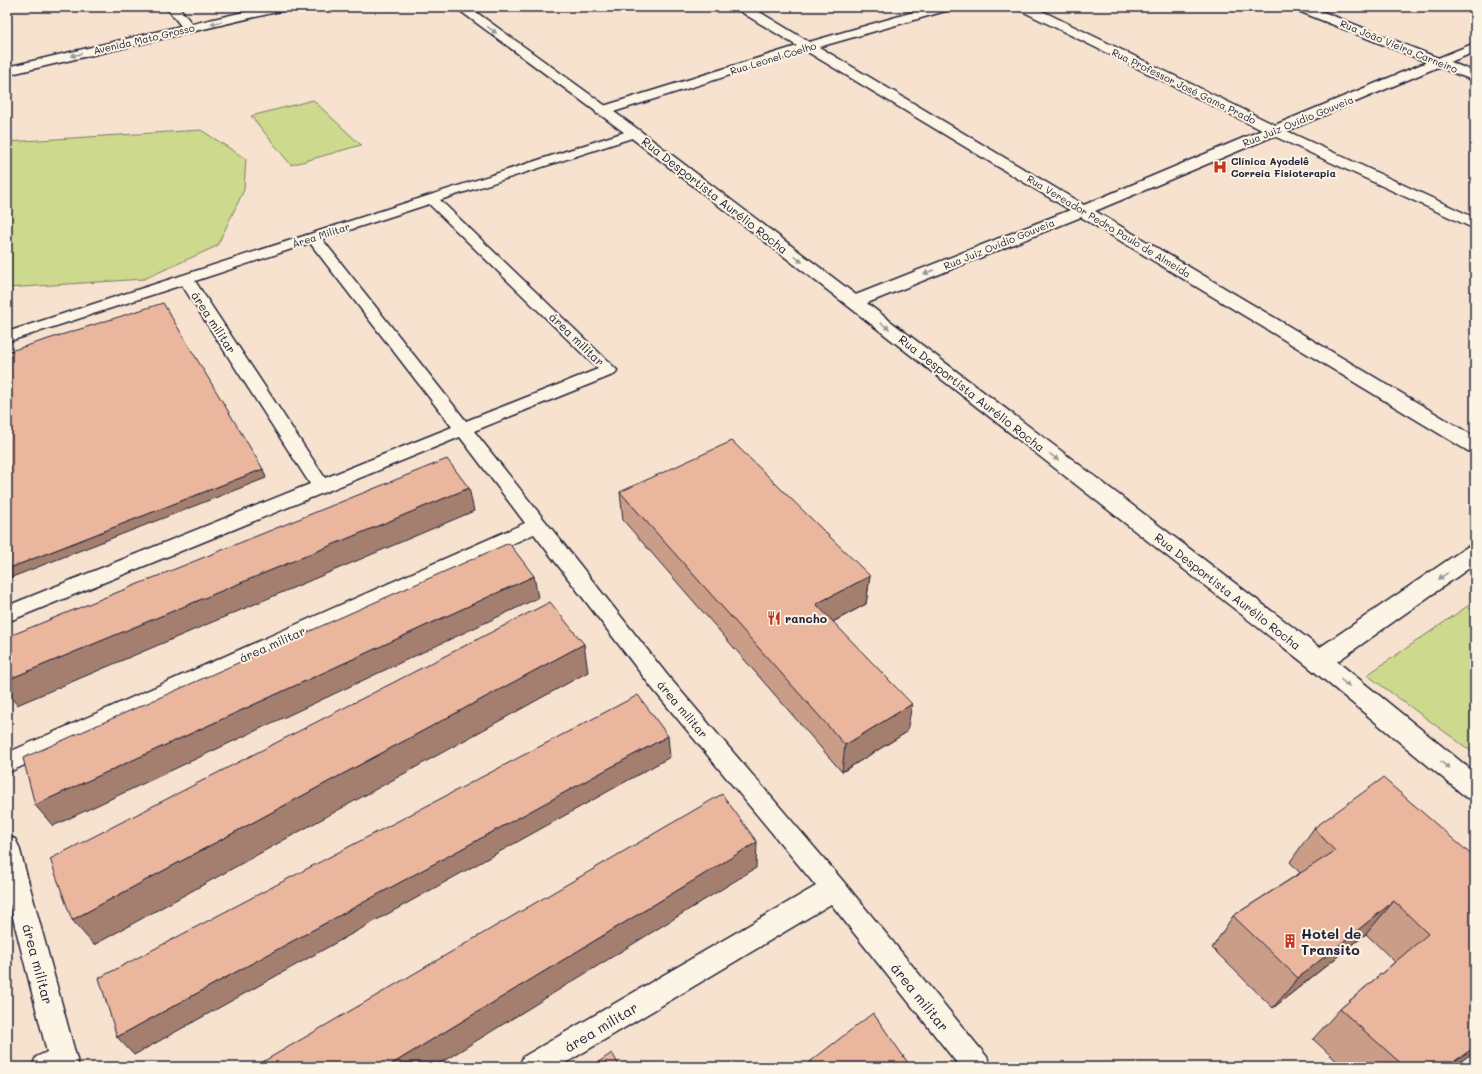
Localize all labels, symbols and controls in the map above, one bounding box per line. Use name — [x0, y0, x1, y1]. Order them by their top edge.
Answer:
street label: Rua João Vieira Carneiro — [1338, 16, 1460, 76]
one-way arrow — [210, 20, 222, 26]
street label: Avenida Mato Grosso — [92, 21, 196, 57]
one-way arrow — [487, 26, 498, 34]
street label: Rua Leonel Coelho — [728, 38, 818, 78]
street label: Rua Professor José Gama Prado — [1110, 45, 1258, 127]
one-way arrow — [70, 53, 82, 59]
street label: Rua Juiz Ovídio Gouveia — [1240, 92, 1356, 150]
street label: Rua Desportista Aurélio Rocha — [639, 133, 791, 257]
place label: Clínica Ayodelê Correia Fisioterapia — [1231, 154, 1336, 180]
hospital icon: Clínica Ayodelê Correia Fisioterapia — [1212, 159, 1228, 175]
street label: Rua Vereador Pedro Paulo de Almeida — [1024, 171, 1194, 281]
street label: Rua Juiz Ovídio Gouveia — [941, 215, 1057, 273]
street label: Área Militar — [290, 219, 352, 251]
one-way arrow — [793, 255, 804, 263]
one-way arrow — [923, 269, 934, 275]
street label: área militar — [188, 288, 240, 356]
street label: área militar — [546, 309, 608, 369]
one-way arrow — [880, 322, 890, 330]
street label: Rua Desportista Aurélio Rocha — [896, 331, 1048, 455]
one-way arrow — [1049, 453, 1060, 461]
street label: Rua Desportista Aurélio Rocha — [1152, 529, 1304, 653]
one-way arrow — [1438, 572, 1448, 580]
restaurant icon: rancho — [766, 610, 782, 626]
place label: rancho — [785, 610, 827, 626]
street label: área militar — [236, 622, 308, 666]
street label: área militar — [654, 677, 712, 741]
one-way arrow — [1339, 678, 1350, 687]
one-way arrow — [1440, 761, 1451, 769]
street label: área militar — [18, 922, 58, 1006]
place label: Hotel de Transito — [1301, 924, 1361, 959]
building icon: Hotel de Transito — [1282, 933, 1298, 949]
street label: área militar — [887, 959, 953, 1035]
street label: área militar — [561, 998, 641, 1056]

